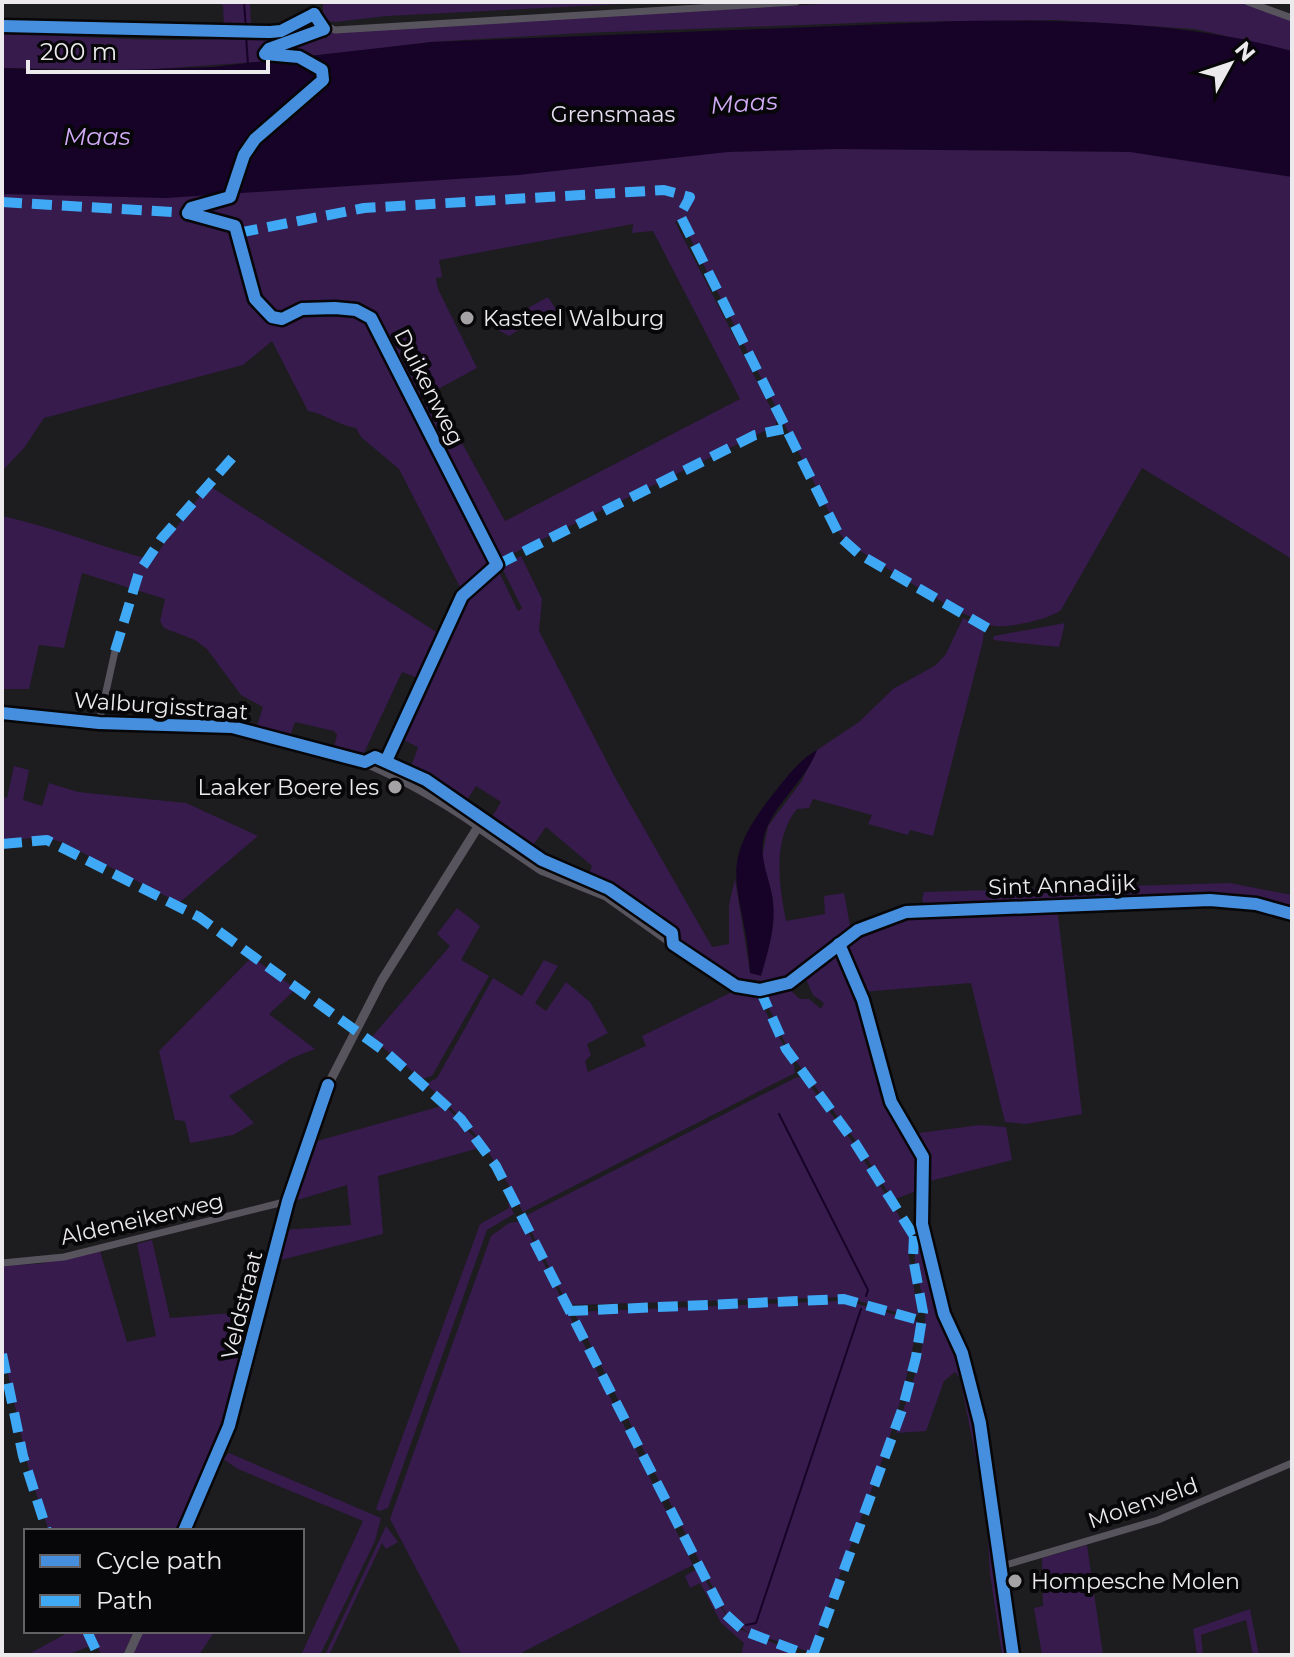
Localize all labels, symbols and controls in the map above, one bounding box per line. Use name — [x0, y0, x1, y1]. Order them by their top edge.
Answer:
scale bar — [28, 24, 268, 74]
north arrow — [1190, 24, 1270, 104]
text: N — [1229, 36, 1261, 67]
text: 200 m — [40, 37, 117, 66]
water label: Maas — [709, 86, 779, 120]
park label: Grensmaas — [551, 101, 676, 128]
water label: Maas — [63, 122, 131, 151]
place label: Kasteel Walburg — [483, 305, 664, 332]
marker: Kasteel Walburg — [458, 309, 476, 327]
street label: Duikenweg — [388, 324, 470, 450]
street label: Walburgisstraat — [73, 686, 249, 726]
place label: Laaker Boere Ies — [198, 774, 379, 801]
marker: Laaker Boere Ies — [386, 778, 404, 796]
street label: Sint Annadijk — [988, 869, 1137, 901]
street label: Aldeneikerweg — [58, 1187, 226, 1251]
street label: Veldstraat — [216, 1248, 269, 1362]
street label: Molenveld — [1085, 1472, 1201, 1534]
legend — [24, 1529, 304, 1633]
text: Cycle path — [96, 1546, 223, 1575]
place label: Hompesche Molen — [1031, 1568, 1240, 1595]
marker: Hompesche Molen — [1006, 1572, 1024, 1590]
text: Path — [96, 1586, 153, 1615]

